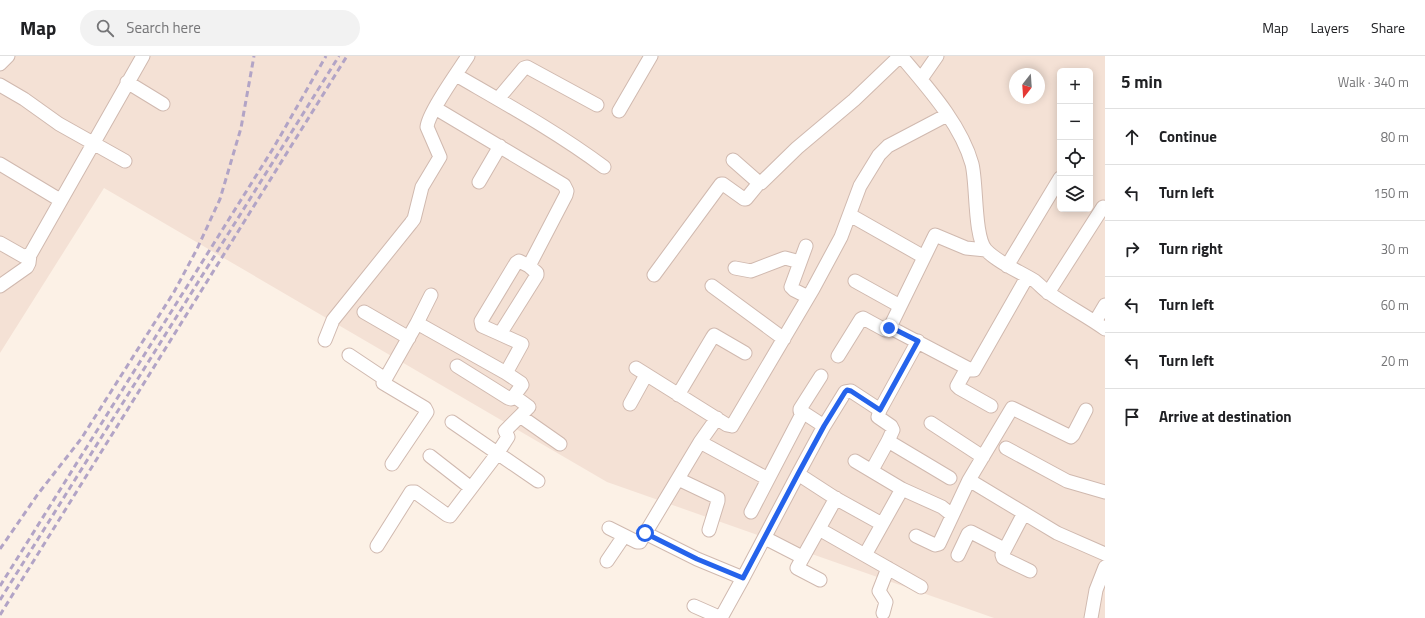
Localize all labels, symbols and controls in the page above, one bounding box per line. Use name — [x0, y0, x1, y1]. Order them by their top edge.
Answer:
search box — [80, 10, 360, 46]
text: Map — [20, 13, 56, 42]
text: Search here — [126, 16, 201, 39]
icon: search — [94, 17, 116, 39]
text: Map — [1262, 17, 1288, 38]
text: Layers — [1310, 17, 1349, 38]
text: Share — [1371, 17, 1405, 38]
north arrow — [1009, 68, 1045, 104]
map controls — [1057, 68, 1093, 212]
button: + — [1057, 68, 1093, 104]
text: 5 min — [1121, 69, 1162, 95]
text: Walk · 340 m — [1338, 72, 1409, 92]
button: − — [1057, 104, 1093, 140]
text: Continue — [1159, 125, 1217, 148]
icon: ahead — [1121, 126, 1143, 148]
text: 80 m — [1381, 127, 1409, 147]
button: locate — [1057, 140, 1093, 176]
button: layers — [1057, 176, 1093, 212]
text: Turn left — [1159, 181, 1214, 204]
icon: left — [1121, 182, 1143, 204]
text: 150 m — [1373, 183, 1409, 203]
text: Turn right — [1159, 237, 1223, 260]
icon: right — [1121, 238, 1143, 260]
text: 30 m — [1381, 239, 1409, 259]
text: Turn left — [1159, 293, 1214, 316]
icon: left — [1121, 294, 1143, 316]
text: 60 m — [1381, 295, 1409, 315]
route end — [880, 319, 898, 337]
text: Turn left — [1159, 349, 1214, 372]
icon: left — [1121, 350, 1143, 372]
text: 20 m — [1381, 351, 1409, 371]
text: Arrive at destination — [1159, 405, 1292, 428]
icon: arrive — [1121, 406, 1143, 428]
route start — [636, 524, 654, 542]

